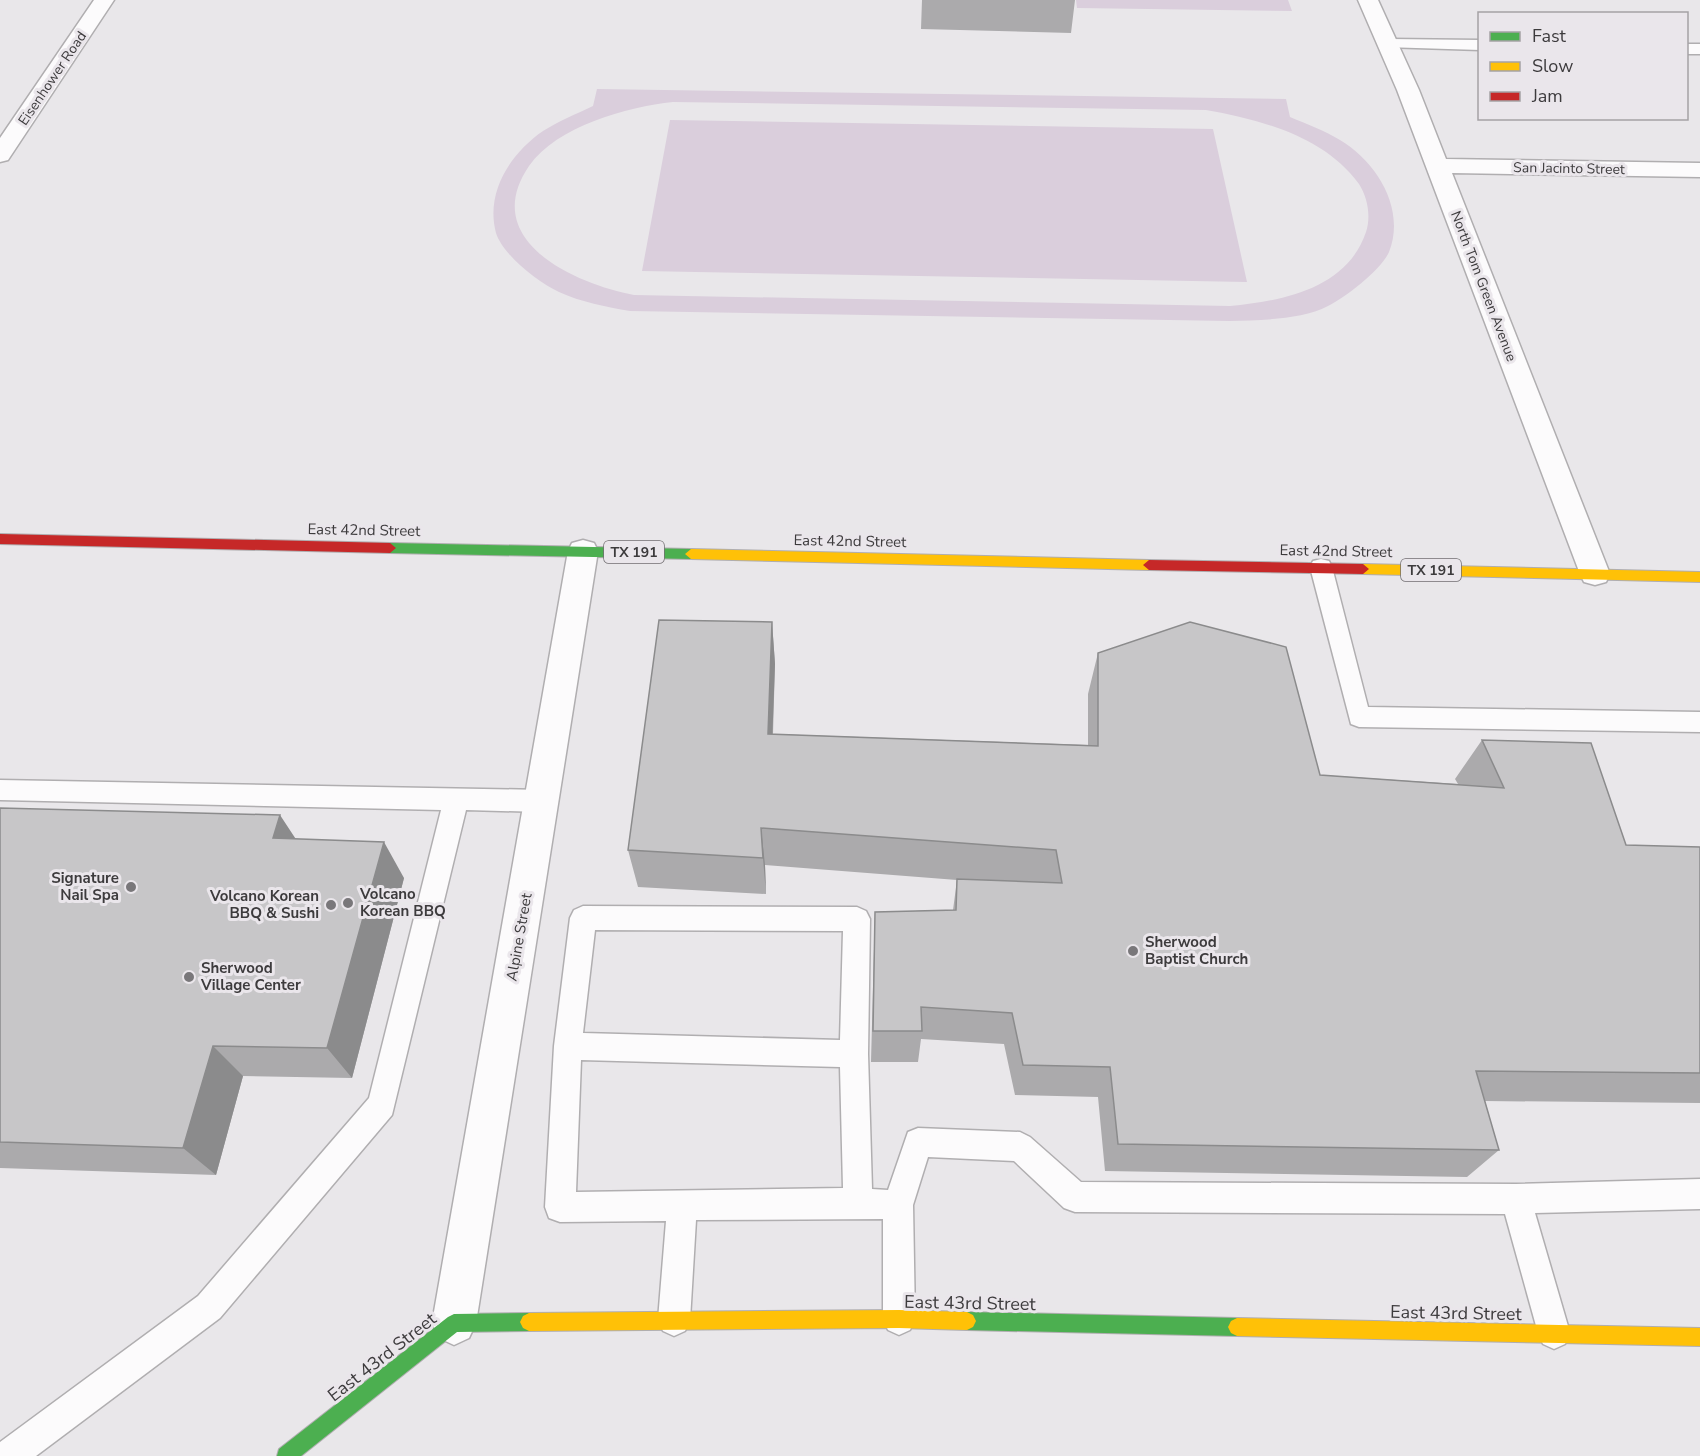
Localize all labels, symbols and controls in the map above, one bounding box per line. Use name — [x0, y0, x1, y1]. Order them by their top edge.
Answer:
legend — [1478, 12, 1688, 120]
text: Fast — [1532, 24, 1567, 48]
street label: Eisenhower Road — [14, 28, 91, 129]
text: Slow — [1532, 54, 1573, 78]
text: Jam — [1531, 84, 1563, 108]
street label: San Jacinto Street — [1513, 158, 1625, 179]
street label: North Tom Green Avenue — [1446, 208, 1521, 364]
street label: East 42nd Street — [307, 519, 421, 541]
street label: East 42nd Street — [793, 530, 907, 552]
street label: East 42nd Street — [1279, 540, 1393, 562]
road number: TX 191 — [604, 541, 664, 563]
road number: TX 191 — [1401, 559, 1461, 581]
place label: Signature Nail Spa — [51, 868, 119, 905]
marker: Signature Nail Spa — [124, 880, 138, 894]
place label: Volcano Korean BBQ — [359, 884, 446, 921]
place label: Volcano Korean BBQ & Sushi — [209, 886, 319, 923]
street label: Alpine Street — [501, 891, 537, 983]
marker: Volcano Korean BBQ — [341, 896, 355, 910]
marker: Volcano Korean BBQ & Sushi — [324, 898, 338, 912]
place label: Sherwood Baptist Church — [1145, 932, 1248, 969]
marker: Sherwood Baptist Church — [1126, 944, 1140, 958]
place label: Sherwood Village Center — [200, 958, 301, 995]
marker: Sherwood Village Center — [182, 970, 196, 984]
street label: East 43rd Street — [904, 1290, 1037, 1316]
street label: East 43rd Street — [1390, 1300, 1523, 1326]
street label: East 43rd Street — [323, 1307, 442, 1407]

